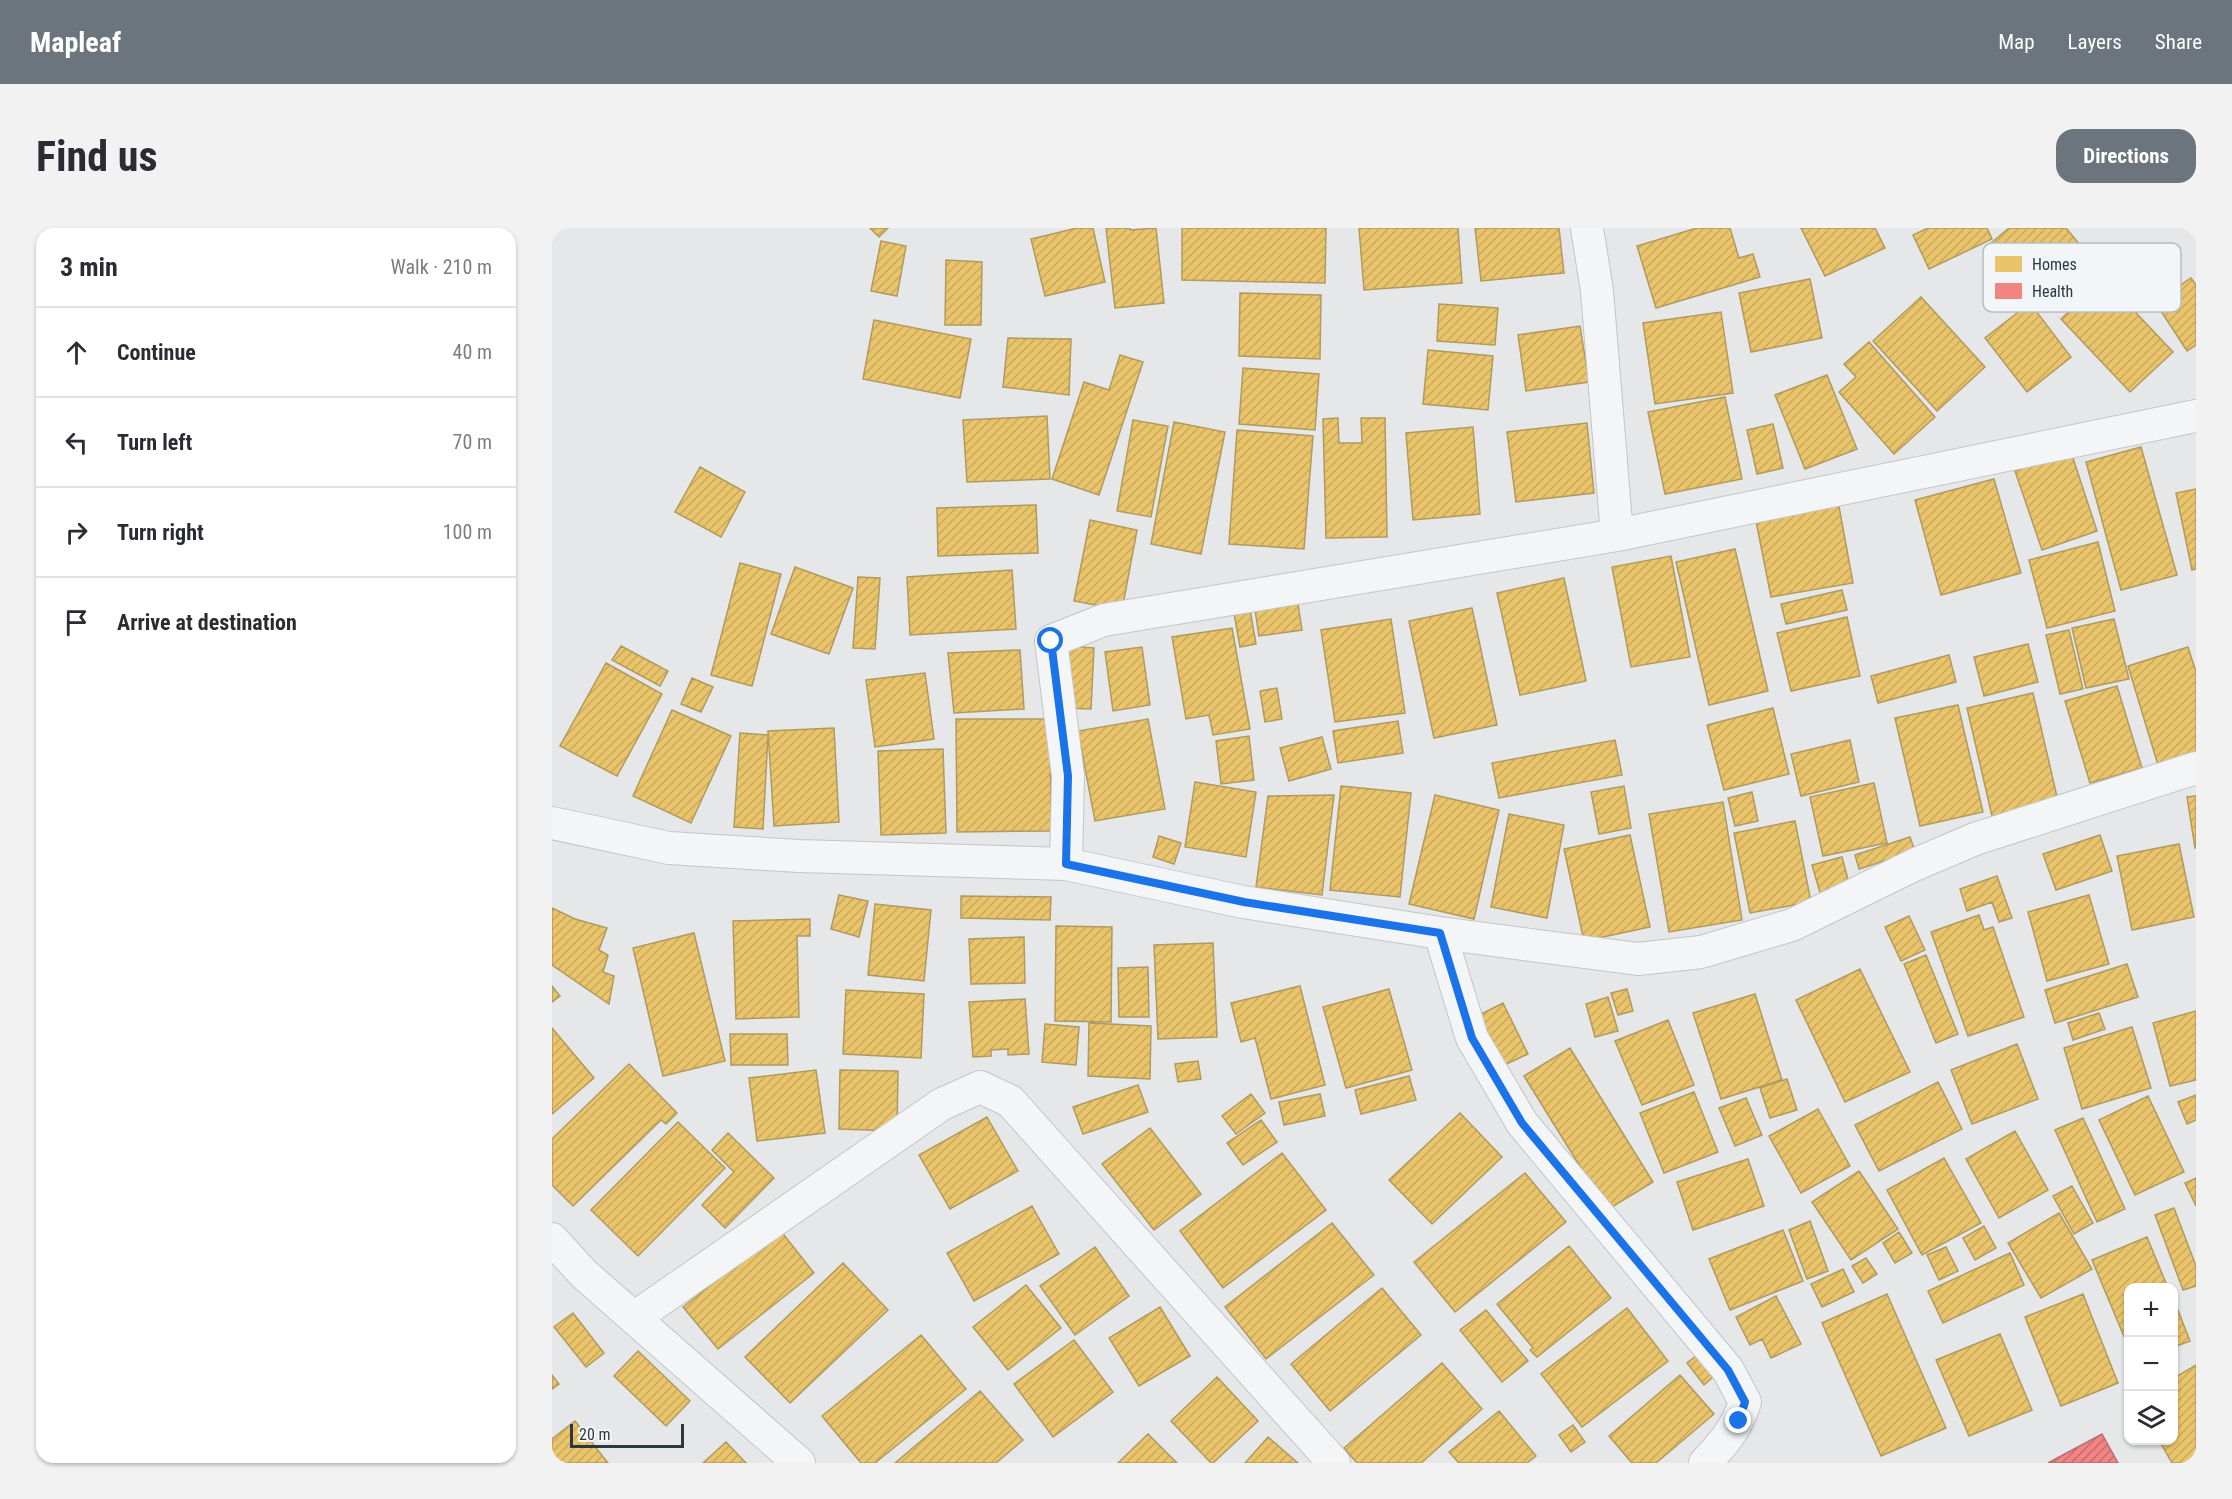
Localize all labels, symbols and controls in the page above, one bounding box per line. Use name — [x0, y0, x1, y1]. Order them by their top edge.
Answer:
text: Mapleaf — [30, 26, 121, 59]
text: Map — [1998, 30, 2035, 54]
text: Layers — [2068, 30, 2122, 54]
text: Share — [2155, 30, 2202, 54]
button: Directions — [2056, 129, 2196, 183]
text: Find us — [36, 132, 157, 181]
legend — [1983, 243, 2181, 312]
text: 3 min — [60, 252, 118, 282]
text: Walk · 210 m — [391, 255, 492, 279]
text: Homes — [2032, 255, 2077, 274]
text: Health — [2032, 282, 2073, 301]
icon: ahead — [60, 336, 93, 369]
text: Continue — [117, 340, 196, 365]
text: 40 m — [453, 340, 492, 364]
icon: left — [60, 426, 93, 459]
text: Turn left — [117, 430, 192, 455]
text: 70 m — [453, 430, 492, 454]
icon: right — [60, 516, 93, 549]
text: Turn right — [117, 520, 204, 545]
text: 100 m — [443, 520, 492, 544]
icon: arrive — [60, 606, 93, 639]
text: Arrive at destination — [117, 610, 297, 635]
route start — [1037, 627, 1063, 653]
map controls — [2124, 1283, 2178, 1445]
button: + — [2124, 1283, 2178, 1337]
button: − — [2124, 1337, 2178, 1391]
button: layers — [2124, 1391, 2178, 1445]
route end — [1725, 1407, 1751, 1433]
scale bar — [570, 1421, 684, 1448]
text: 20 m — [579, 1425, 611, 1444]

